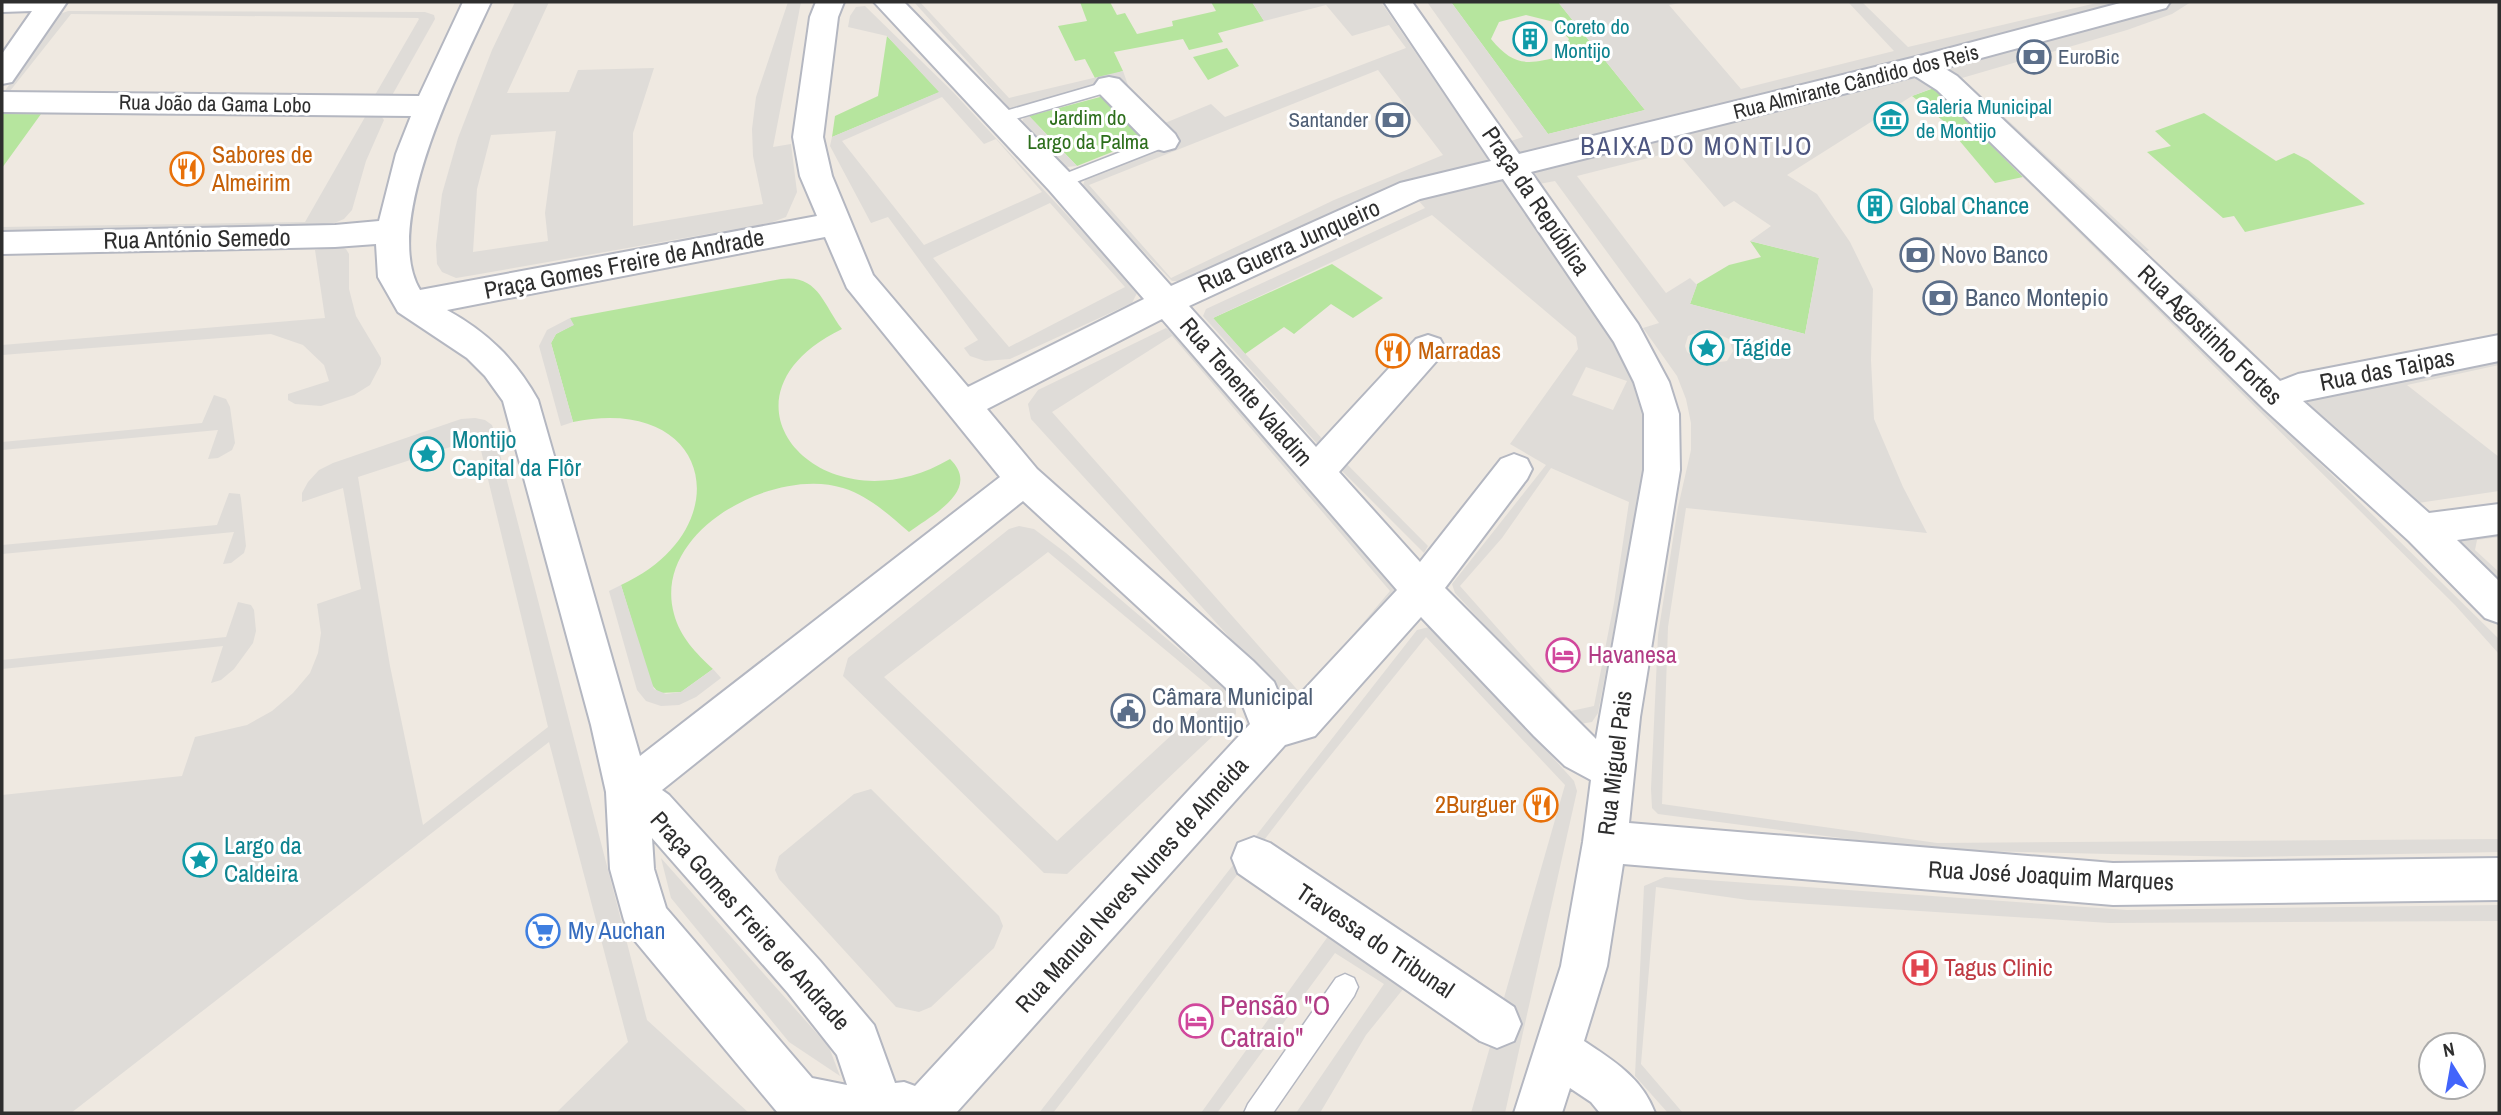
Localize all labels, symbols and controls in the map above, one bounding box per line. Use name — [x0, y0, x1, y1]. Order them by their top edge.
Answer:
place label: Coreto do Montijo — [1554, 12, 1630, 65]
building icon: Coreto do Montijo — [1511, 20, 1549, 58]
street label: Rua Almirante Cândido dos Reis — [1730, 37, 1982, 126]
bank icon: EuroBic — [2015, 38, 2053, 76]
place label: EuroBic — [2058, 42, 2119, 71]
street label: Rua João da Gama Lobo — [119, 87, 311, 120]
place label: Galeria Municipal de Montijo — [1916, 92, 2052, 145]
museum icon: Galeria Municipal de Montijo — [1872, 100, 1910, 138]
bank icon: Santander — [1374, 101, 1412, 139]
park label: Jardim do Largo da Palma — [1027, 103, 1149, 156]
place label: Santander — [1289, 105, 1368, 134]
street label: Praça da República — [1475, 120, 1598, 281]
district label: BAIXA DO MONTIJO — [1580, 128, 1814, 163]
place label: Sabores de Almeirim — [211, 138, 313, 198]
restaurant icon: Sabores de Almeirim — [168, 150, 206, 188]
building icon: Global Chance — [1856, 187, 1894, 225]
place label: Global Chance — [1899, 189, 2029, 221]
street label: Rua Guerra Junqueiro — [1193, 191, 1385, 300]
street label: Rua António Semedo — [103, 220, 291, 256]
street label: Praça Gomes Freire de Andrade — [481, 220, 766, 306]
bank icon: Novo Banco — [1898, 236, 1936, 274]
place label: Novo Banco — [1941, 238, 2048, 270]
street label: Rua Agostinho Fortes — [2131, 257, 2290, 412]
bank icon: Banco Montepio — [1921, 279, 1959, 317]
place label: Banco Montepio — [1965, 281, 2108, 313]
street label: Rua Tenente Valadim — [1173, 310, 1320, 473]
place icon: Tágide — [1688, 329, 1726, 367]
place label: Tágide — [1732, 331, 1791, 363]
restaurant icon: Marradas — [1374, 332, 1412, 370]
place label: Marradas — [1418, 334, 1501, 366]
street label: Rua das Taipas — [2317, 340, 2457, 398]
place label: Montijo Capital da Flôr — [452, 423, 582, 483]
place icon: Montijo Capital da Flôr — [408, 435, 446, 473]
hotel icon: Havanesa — [1544, 636, 1582, 674]
place label: Havanesa — [1588, 638, 1677, 670]
place label: Câmara Municipal do Montijo — [1152, 680, 1313, 740]
street label: Rua Miguel Pais — [1589, 689, 1639, 837]
public building icon: Câmara Municipal do Montijo — [1109, 692, 1147, 730]
street label: Rua Manuel Neves Nunes de Almeida — [1008, 750, 1255, 1019]
restaurant icon: 2Burguer — [1522, 786, 1560, 824]
place label: 2Burguer — [1435, 788, 1516, 820]
street label: Praça Gomes Freire de Andrade — [644, 804, 858, 1037]
place label: Largo da Caldeira — [224, 829, 302, 889]
place icon: Largo da Caldeira — [181, 841, 219, 879]
street label: Rua José Joaquim Marques — [1927, 853, 2175, 897]
street label: Travessa do Tribunal — [1290, 875, 1461, 1005]
supermarket icon: My Auchan — [524, 912, 562, 950]
place label: My Auchan — [568, 914, 665, 946]
hospital icon: Tagus Clinic — [1901, 949, 1939, 987]
place label: Tagus Clinic — [1944, 951, 2053, 983]
place label: Pensão "O Catraio" — [1220, 986, 1330, 1056]
hotel icon: Pensão "O Catraio" — [1177, 1002, 1215, 1040]
north arrow — [2417, 1031, 2487, 1101]
text: N — [2441, 1035, 2457, 1063]

